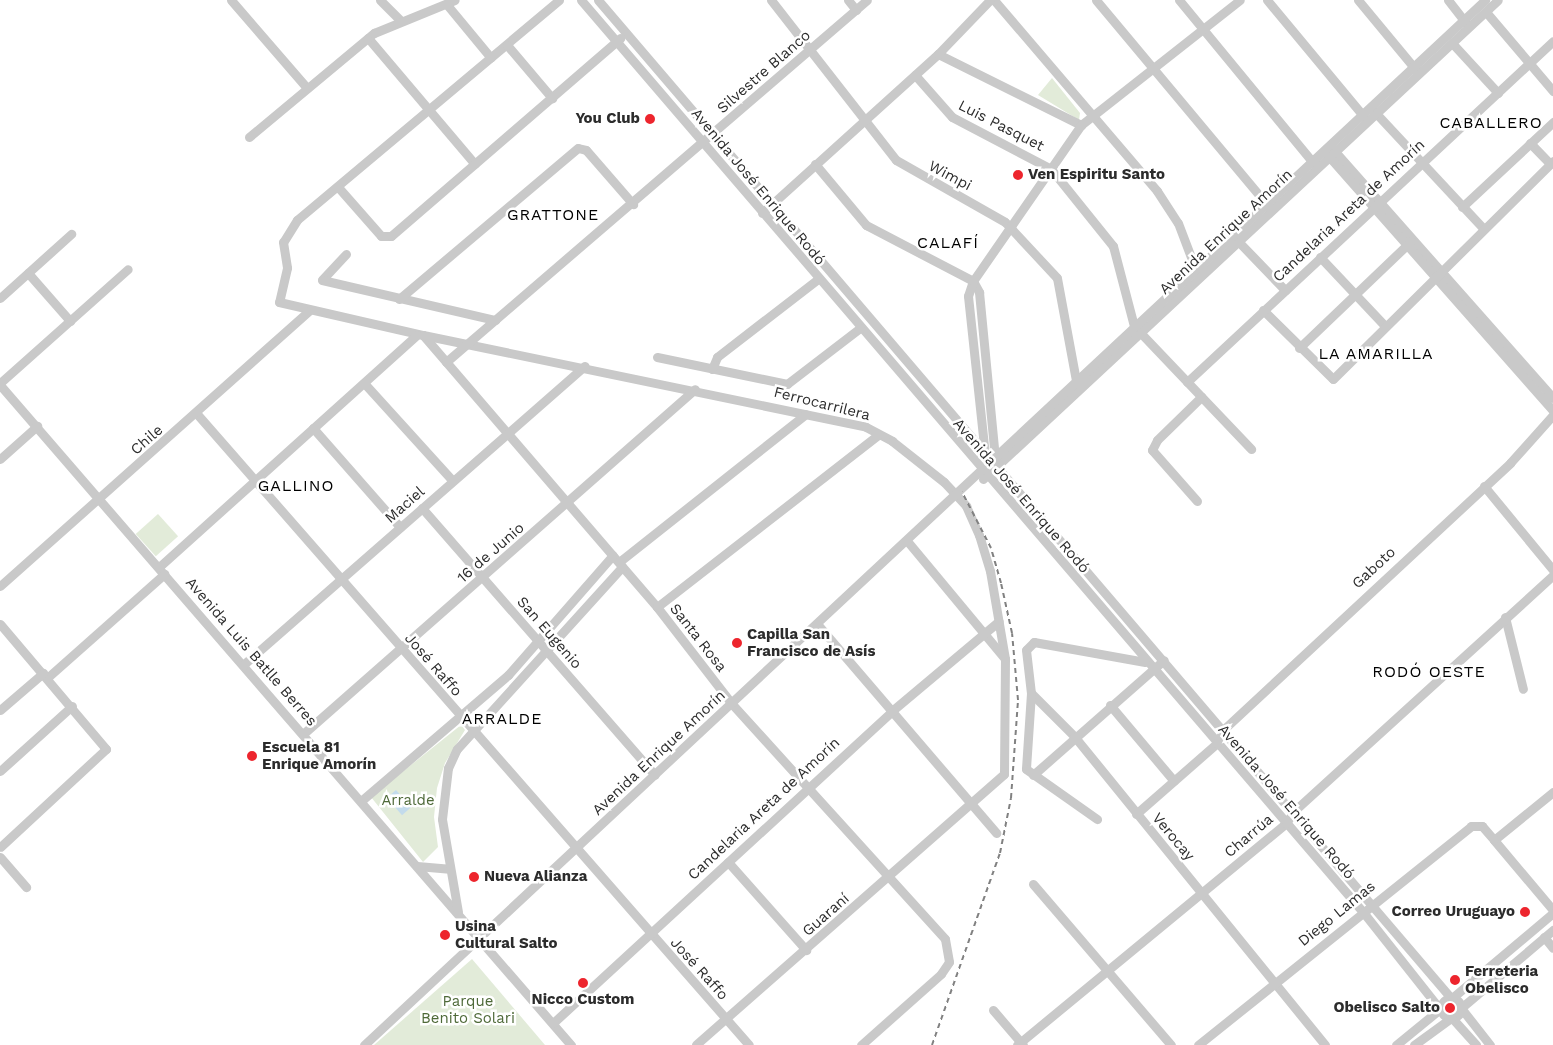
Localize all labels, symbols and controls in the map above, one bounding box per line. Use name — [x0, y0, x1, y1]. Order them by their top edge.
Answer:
street label: Silvestre Blanco — [714, 27, 814, 117]
street label: Luis Pasquet — [955, 97, 1047, 155]
street label: Avenida José Enrique Rodó — [687, 105, 829, 269]
place label: You Club — [575, 110, 640, 128]
marker: You Club — [644, 113, 656, 125]
district label: CABALLERO — [1438, 113, 1544, 133]
street label: Candelaria Areta de Amorín — [1269, 135, 1429, 287]
street label: Wimpi — [925, 157, 975, 195]
street label: Avenida Enrique Amorín — [1155, 165, 1297, 299]
place label: Ven Espiritu Santo — [1028, 166, 1165, 184]
marker: Ven Espiritu Santo — [1012, 169, 1024, 181]
district label: GRATTONE — [506, 205, 600, 225]
district label: CALAFÍ — [916, 233, 980, 253]
district label: LA AMARILLA — [1316, 344, 1436, 364]
street label: Ferrocarrilera — [772, 383, 872, 425]
street label: Avenida José Enrique Rodó — [949, 415, 1093, 577]
street label: Chile — [127, 421, 167, 459]
district label: GALLINO — [257, 476, 335, 496]
street label: Maciel — [381, 483, 429, 527]
street label: 16 de Junio — [454, 519, 528, 587]
street label: Gaboto — [1349, 543, 1399, 593]
street label: Avenida Luis Batlle Berres — [181, 574, 321, 730]
street label: San Eugenio — [513, 593, 585, 673]
street label: Santa Rosa — [666, 600, 730, 676]
place label: Capilla San Francisco de Asís — [747, 625, 876, 660]
street label: José Raffo — [401, 630, 465, 700]
marker: Capilla San Francisco de Asís — [731, 637, 743, 649]
district label: RODÓ OESTE — [1371, 662, 1487, 682]
street label: Avenida Enrique Amorín — [588, 686, 730, 820]
district label: ARRALDE — [461, 709, 543, 729]
street label: Avenida José Enrique Rodó — [1214, 721, 1358, 883]
street label: Candelaria Areta de Amorín — [684, 733, 844, 885]
place label: Escuela 81 Enrique Amorín — [262, 738, 377, 773]
marker: Escuela 81 Enrique Amorín — [246, 750, 258, 762]
park label: Arralde — [381, 792, 435, 810]
street label: Verocay — [1148, 809, 1198, 865]
street label: Charrúa — [1221, 810, 1277, 862]
place label: Nueva Alianza — [484, 868, 588, 886]
marker: Nueva Alianza — [468, 871, 480, 883]
street label: Diego Lamas — [1295, 878, 1379, 950]
street label: Guaraní — [799, 890, 853, 940]
place label: Correo Uruguayo — [1391, 903, 1515, 921]
marker: Correo Uruguayo — [1519, 906, 1531, 918]
place label: Usina Cultural Salto — [455, 917, 558, 952]
marker: Usina Cultural Salto — [439, 929, 451, 941]
street label: José Raffo — [666, 934, 732, 1004]
place label: Ferreteria Obelisco — [1465, 962, 1538, 997]
marker: Ferreteria Obelisco — [1449, 974, 1461, 986]
marker: Nicco Custom — [577, 977, 589, 989]
place label: Nicco Custom — [532, 991, 634, 1009]
park label: Parque Benito Solari — [421, 992, 515, 1027]
place label: Obelisco Salto — [1333, 999, 1440, 1017]
marker: Obelisco Salto — [1444, 1002, 1456, 1014]

